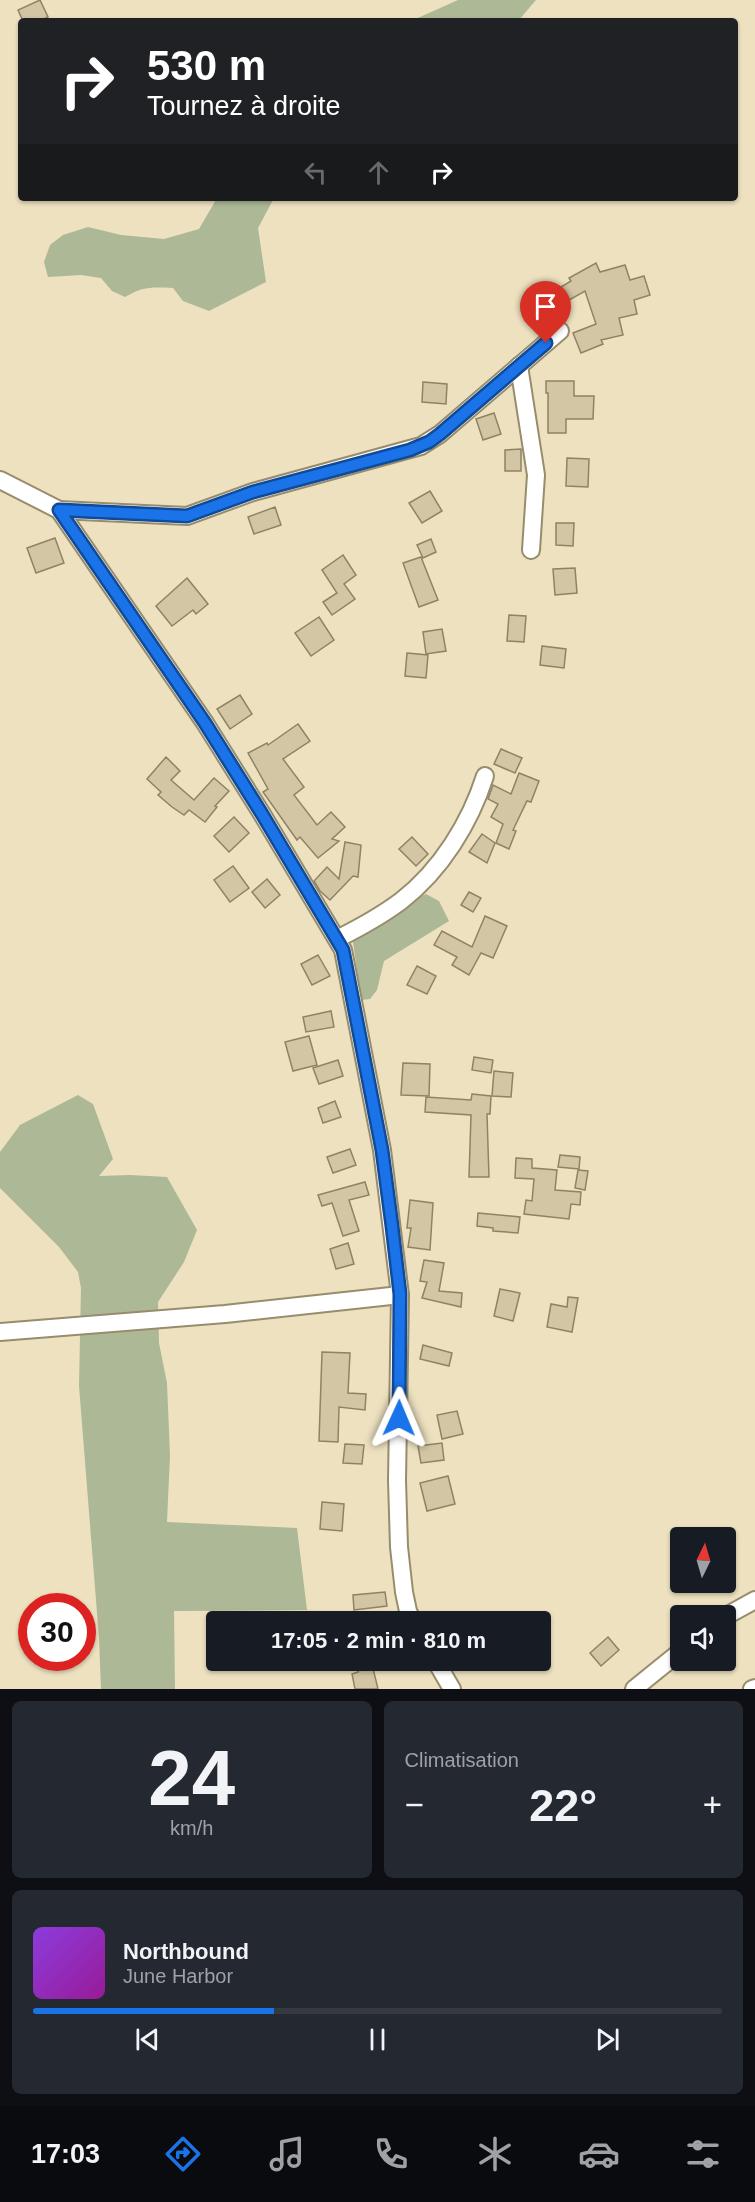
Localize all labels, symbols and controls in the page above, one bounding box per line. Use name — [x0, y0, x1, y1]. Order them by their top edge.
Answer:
icon: right — [48, 42, 126, 120]
text: 530 m — [147, 42, 266, 89]
text: Tournez à droite — [147, 91, 341, 121]
icon: left — [299, 156, 332, 189]
icon: ahead — [362, 156, 395, 189]
icon: right — [425, 156, 458, 189]
pin — [520, 281, 571, 343]
icon: arrive — [529, 290, 562, 323]
position arrow — [367, 1386, 431, 1450]
north arrow — [670, 1527, 736, 1593]
map controls — [670, 1527, 736, 1671]
speed limit sign: 30 — [18, 1593, 96, 1671]
button: sound — [670, 1605, 736, 1671]
text: 17:05 · 2 min · 810 m — [271, 1628, 486, 1653]
text: 24 — [148, 1734, 235, 1822]
text: Climatisation — [405, 1749, 519, 1771]
text: 22° — [529, 1780, 597, 1831]
text: − — [405, 1786, 424, 1823]
text: + — [703, 1786, 722, 1823]
text: km/h — [170, 1817, 213, 1839]
text: Northbound — [123, 1939, 249, 1964]
text: June Harbor — [123, 1965, 233, 1987]
icon: previous — [131, 2023, 164, 2056]
icon: pause — [361, 2023, 394, 2056]
icon: next — [591, 2023, 624, 2056]
icon: directions — [162, 2133, 204, 2175]
icon: music — [266, 2133, 308, 2175]
icon: phone — [370, 2133, 412, 2175]
icon: climate — [474, 2133, 516, 2175]
icon: car — [578, 2133, 620, 2175]
icon: filters — [682, 2133, 724, 2175]
text: 17:03 — [31, 2139, 100, 2169]

